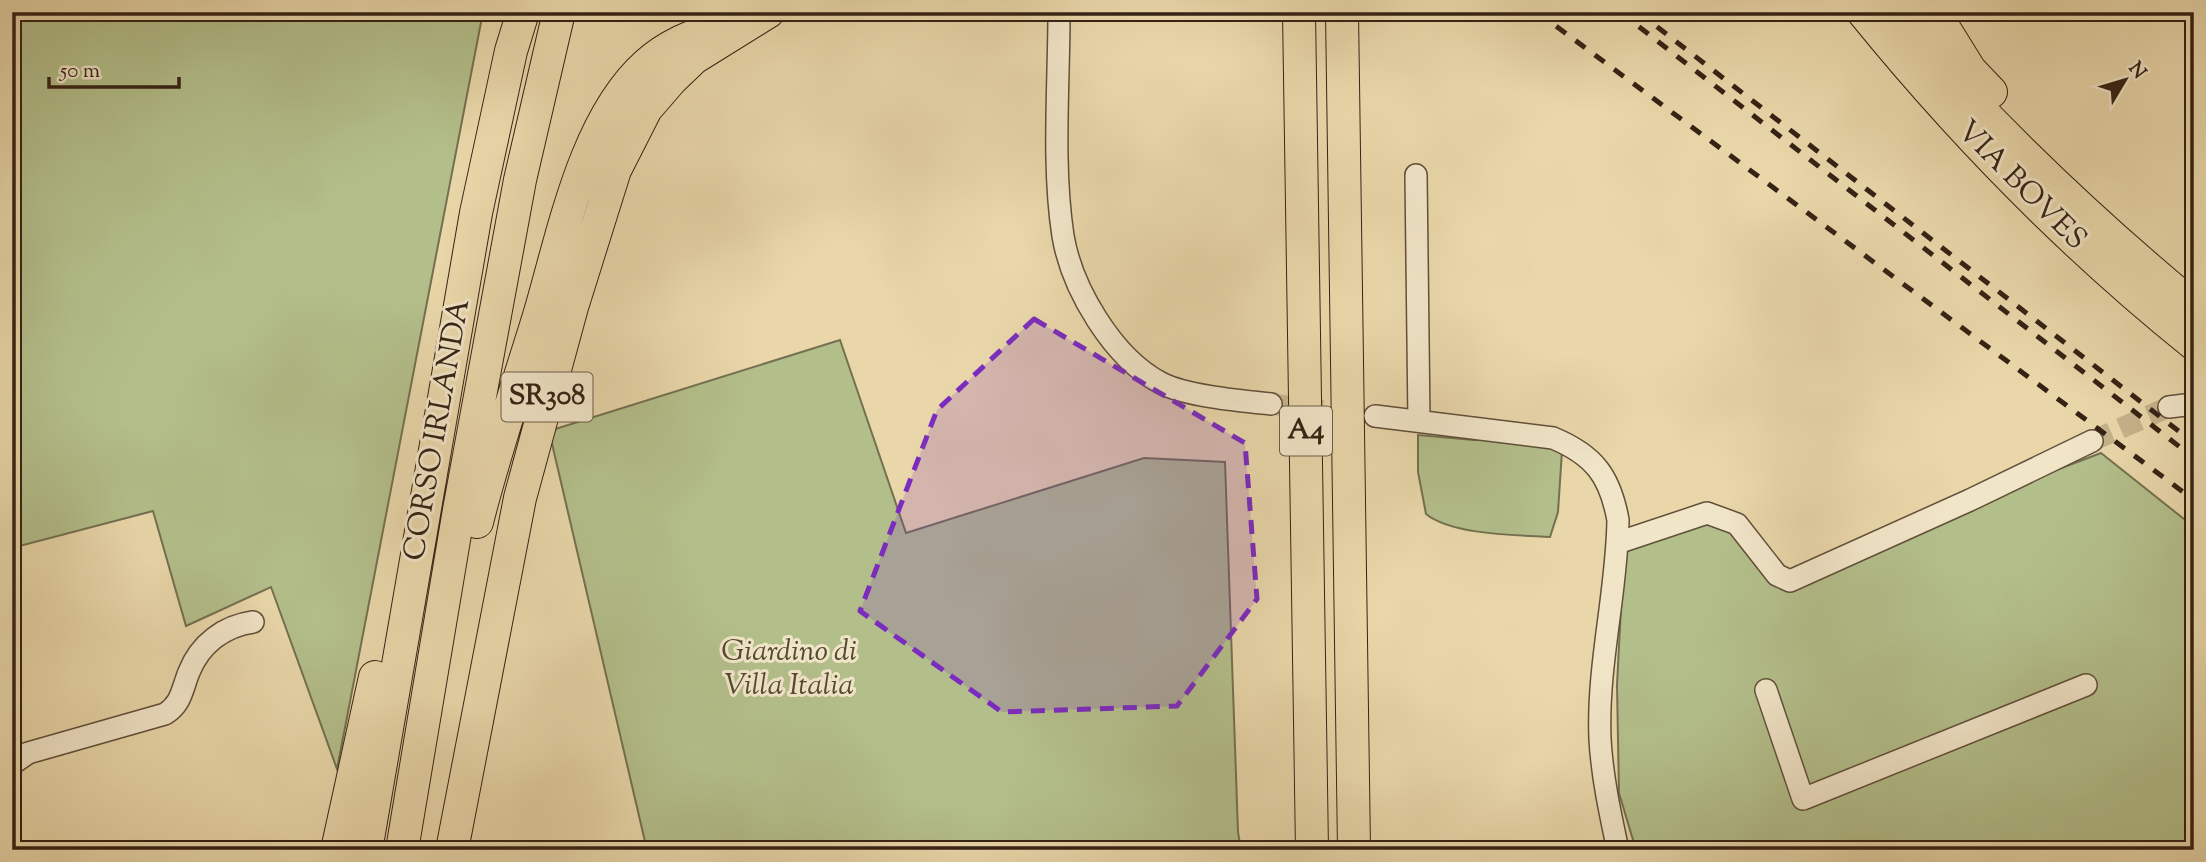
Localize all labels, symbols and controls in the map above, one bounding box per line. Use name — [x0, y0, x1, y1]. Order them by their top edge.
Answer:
scale bar — [49, 46, 178, 90]
north arrow — [2090, 46, 2160, 116]
text: 50 m — [59, 57, 100, 87]
text: N — [2121, 57, 2152, 85]
street label: VIA BOVES — [1946, 111, 2096, 261]
street label: CORSO IRLANDA — [394, 296, 482, 564]
road number: SR308 — [502, 372, 592, 422]
road number: A4 — [1280, 406, 1332, 456]
park label: Giardino di Villa Italia — [721, 631, 857, 708]

